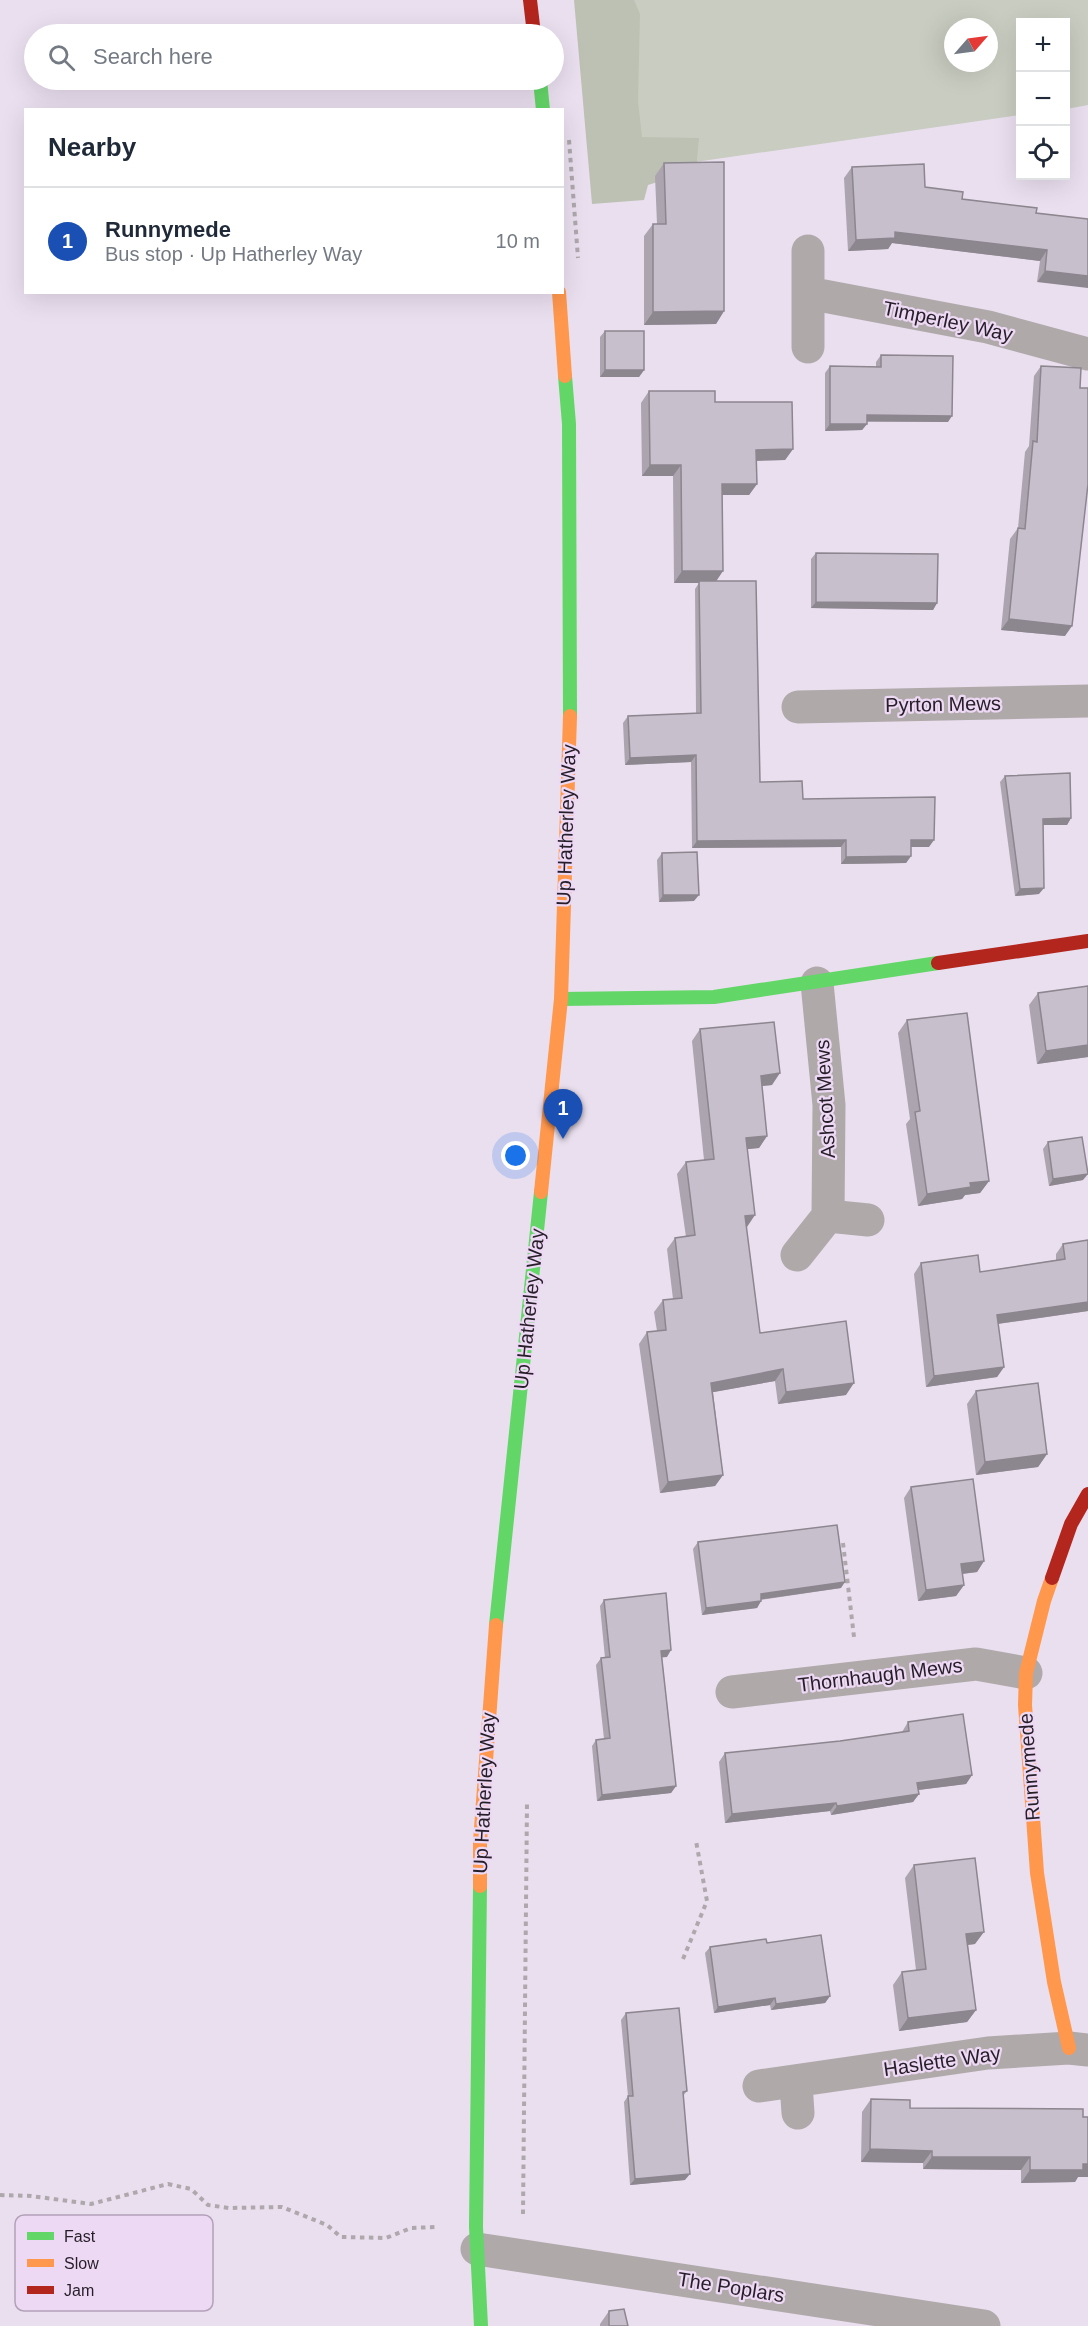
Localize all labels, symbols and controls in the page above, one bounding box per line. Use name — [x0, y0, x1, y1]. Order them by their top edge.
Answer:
north arrow — [944, 18, 998, 72]
map controls — [1016, 18, 1070, 180]
button: + — [1016, 18, 1070, 72]
search box — [24, 24, 564, 90]
icon: search — [45, 41, 78, 74]
text: Search here — [93, 44, 213, 69]
button: − — [1016, 72, 1070, 126]
button: locate — [1016, 126, 1070, 180]
text: Nearby — [48, 132, 136, 162]
text: Runnymede — [105, 217, 231, 242]
text: 1 — [62, 230, 73, 252]
text: 10 m — [496, 230, 540, 252]
text: Bus stop · Up Hatherley Way — [105, 243, 362, 265]
street label: Timperley Way — [881, 297, 1015, 345]
street label: Pyrton Mews — [885, 692, 1001, 716]
street label: Up Hatherley Way — [552, 744, 580, 906]
street label: Ashcot Mews — [811, 1039, 839, 1159]
pin: 1 — [544, 1090, 582, 1139]
your location — [501, 1141, 530, 1170]
street label: Up Hatherley Way — [510, 1228, 548, 1390]
street label: Thornhaugh Mews — [796, 1654, 964, 1696]
street label: Up Hatherley Way — [469, 1712, 499, 1874]
street label: Runnymede — [1014, 1712, 1044, 1822]
street label: Haslette Way — [882, 2042, 1002, 2080]
legend — [15, 2215, 213, 2311]
text: Fast — [64, 2228, 96, 2245]
text: Slow — [64, 2255, 99, 2272]
street label: The Poplars — [676, 2268, 786, 2306]
text: Jam — [64, 2282, 94, 2299]

